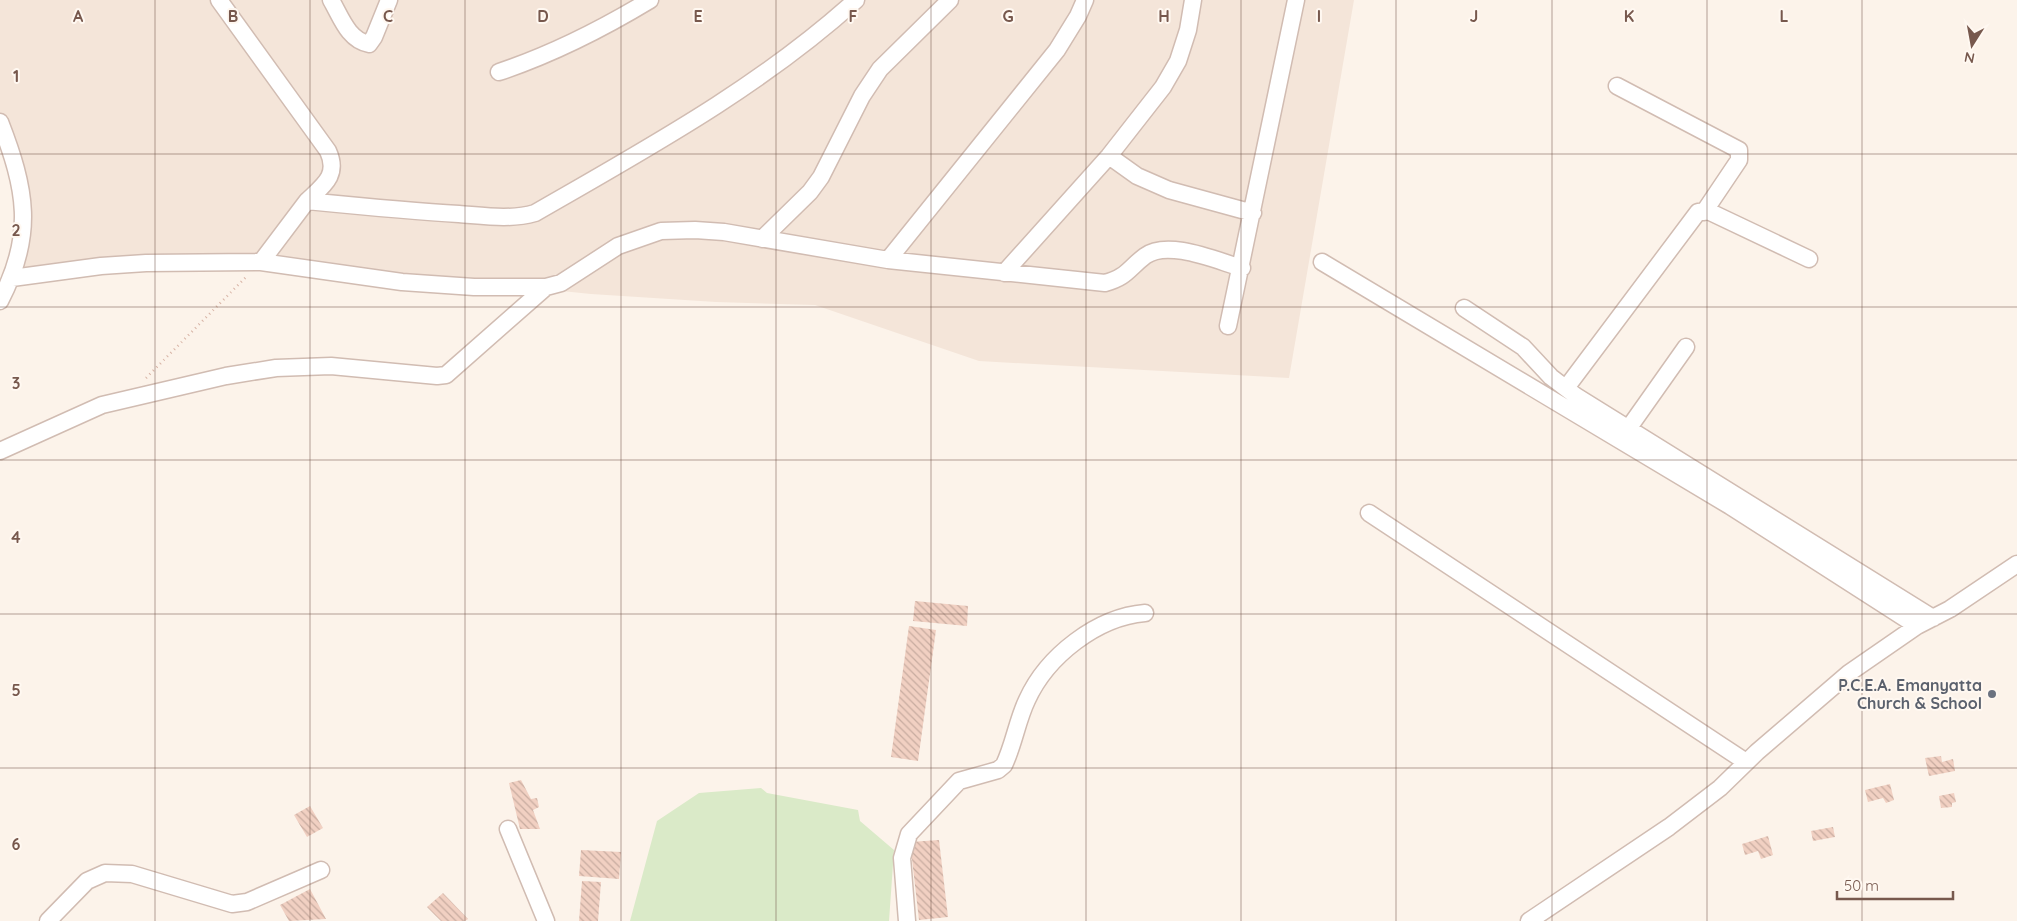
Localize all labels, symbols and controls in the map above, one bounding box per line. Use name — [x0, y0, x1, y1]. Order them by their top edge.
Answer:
text: A — [73, 6, 84, 26]
text: B — [228, 6, 238, 26]
text: C — [383, 6, 393, 26]
text: D — [537, 6, 549, 26]
text: E — [693, 6, 703, 26]
text: F — [849, 6, 858, 26]
text: G — [1002, 6, 1014, 26]
text: H — [1158, 6, 1170, 26]
text: I — [1317, 6, 1321, 26]
text: J — [1470, 6, 1478, 26]
text: K — [1624, 6, 1634, 26]
text: L — [1780, 6, 1789, 26]
north arrow — [1947, 20, 1997, 70]
text: N — [1963, 48, 1976, 68]
text: 1 — [13, 66, 19, 86]
text: 2 — [11, 220, 21, 240]
text: 3 — [12, 373, 20, 393]
text: 4 — [11, 527, 21, 547]
place label: P.C.E.A. Emanyatta Church & School — [1838, 675, 1982, 713]
text: 5 — [11, 680, 21, 700]
marker: P.C.E.A. Emanyatta Church & School — [1986, 688, 1998, 700]
text: 6 — [12, 834, 21, 854]
scale bar — [1837, 868, 1953, 900]
text: 50 m — [1844, 876, 1879, 895]

